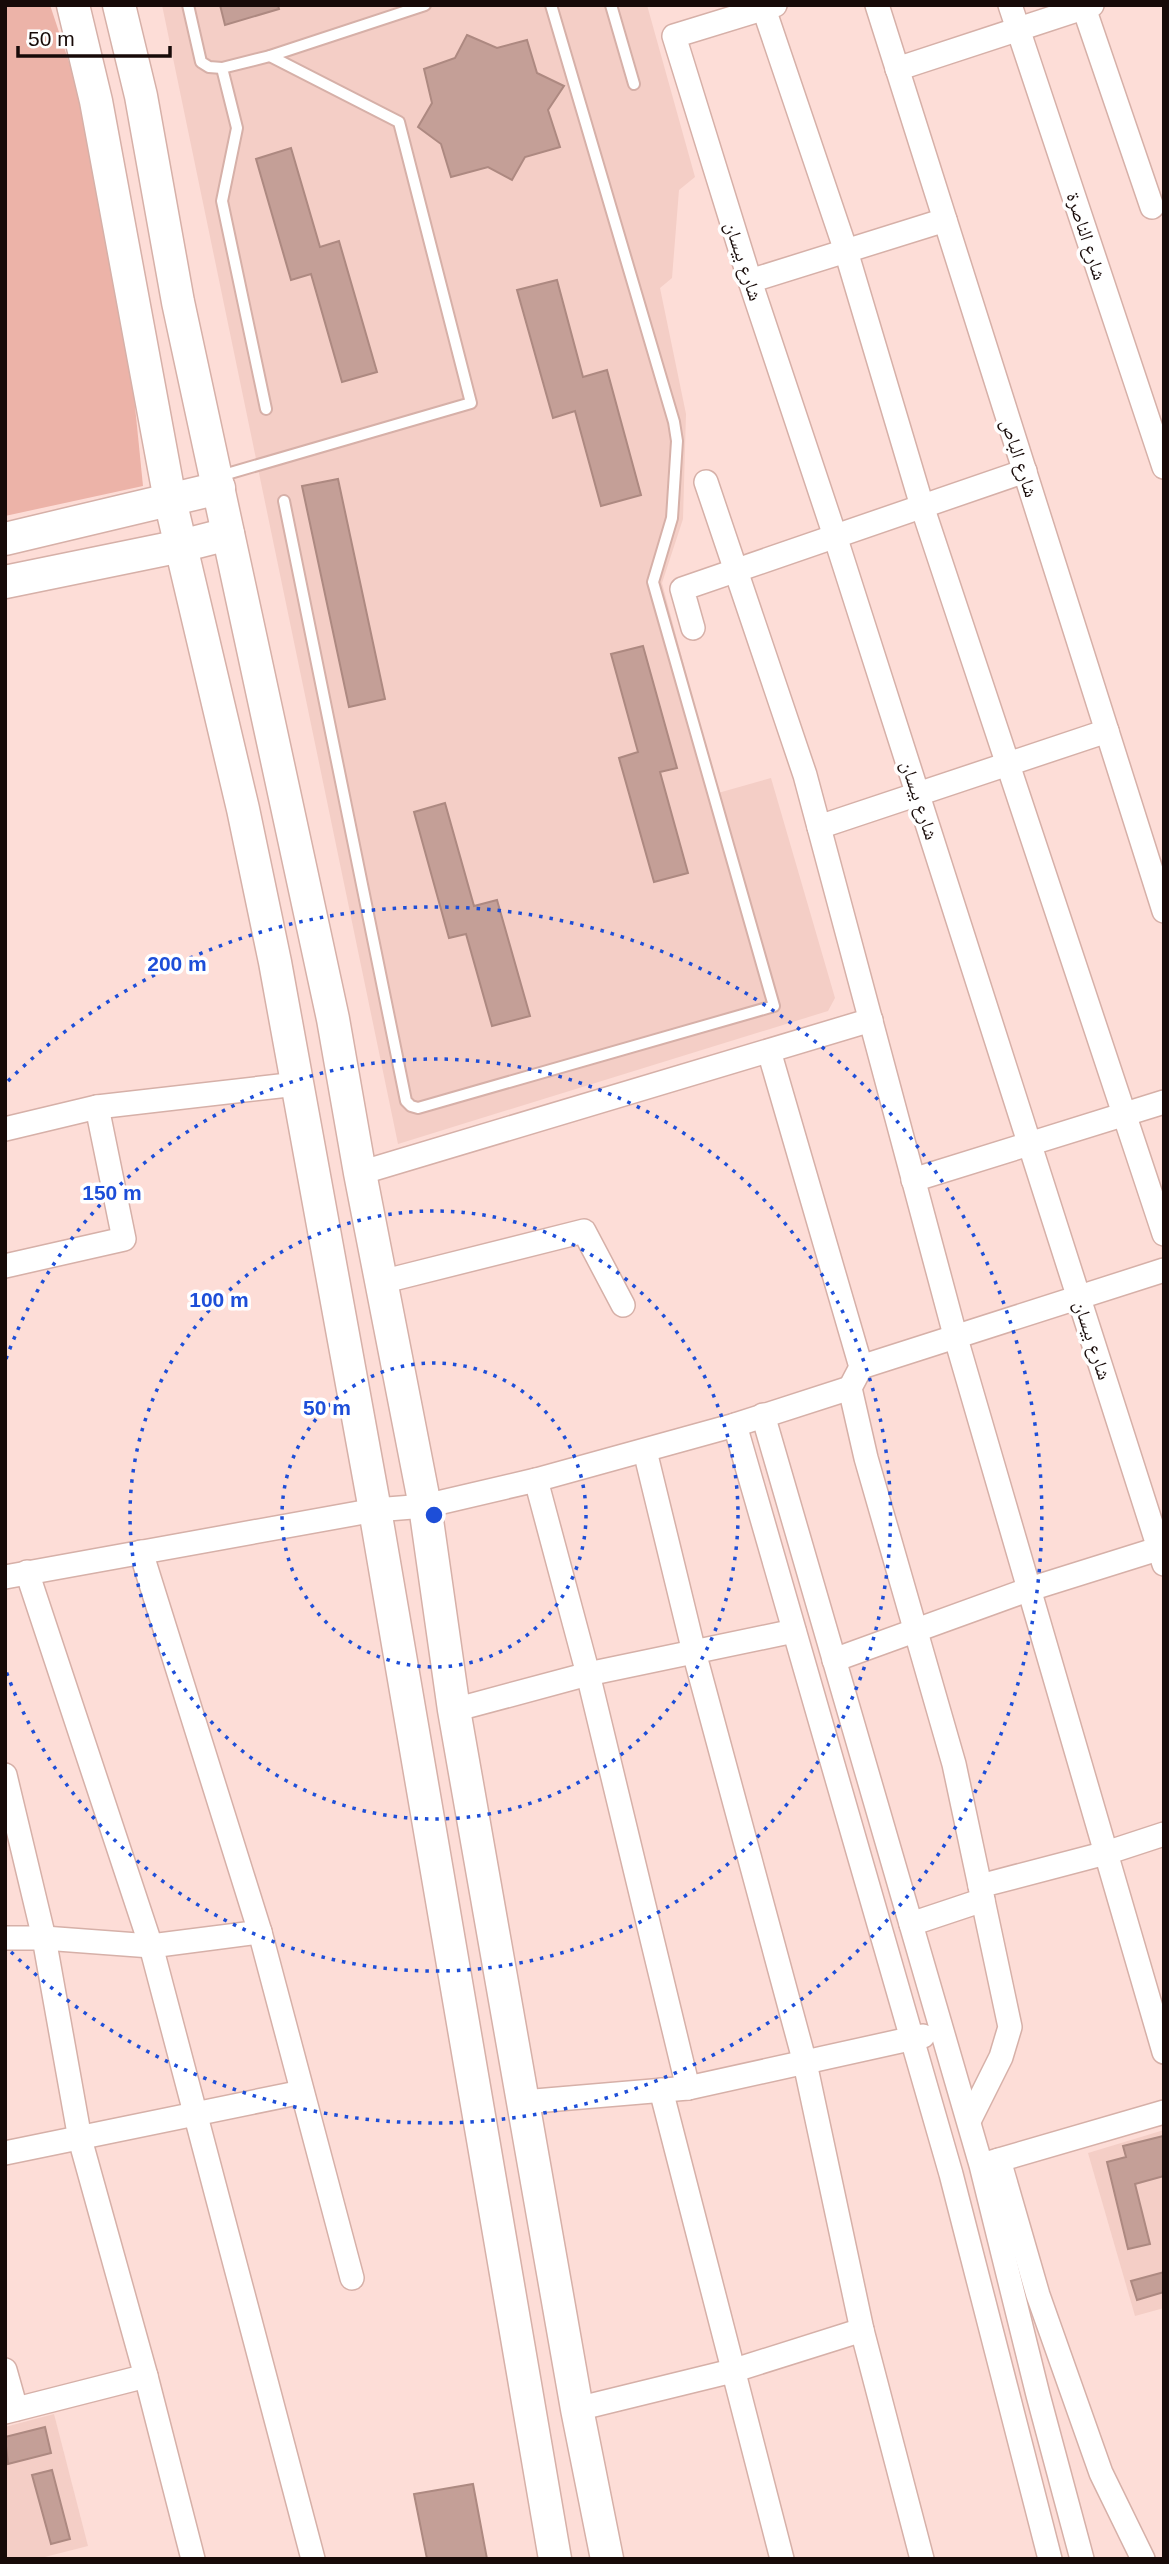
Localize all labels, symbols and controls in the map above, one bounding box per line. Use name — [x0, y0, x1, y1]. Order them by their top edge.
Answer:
scale bar — [18, 14, 170, 58]
text: 50 m — [28, 27, 75, 50]
street label: شارع الناصرة — [1062, 190, 1111, 283]
street label: شارع بيسان — [720, 219, 766, 304]
street label: شارع الباص — [996, 416, 1042, 500]
street label: شارع بيسان — [896, 758, 942, 843]
text: 200 m — [147, 952, 207, 975]
text: 150 m — [82, 1181, 142, 1204]
text: 100 m — [189, 1288, 249, 1311]
street label: شارع بيسان — [1069, 1298, 1115, 1383]
text: 50 m — [303, 1396, 351, 1419]
centre of rings — [422, 1503, 446, 1527]

